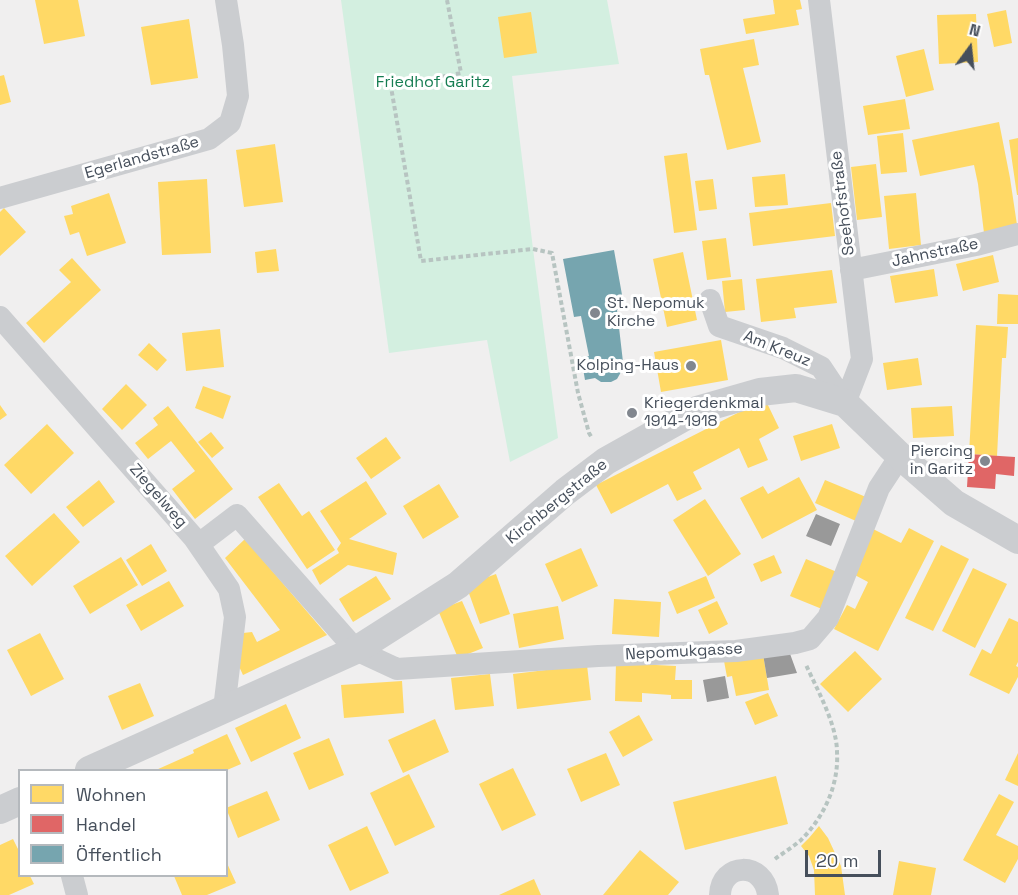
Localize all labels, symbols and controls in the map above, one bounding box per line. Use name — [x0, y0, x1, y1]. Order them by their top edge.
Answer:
north arrow — [940, 18, 1000, 78]
text: N — [967, 19, 983, 42]
park label: Friedhof Garitz — [376, 73, 490, 93]
street label: Egerlandstraße — [83, 132, 201, 184]
street label: Seehofstraße — [827, 150, 859, 256]
street label: Jahnstraße — [890, 234, 980, 272]
place label: St. Nepomuk Kirche — [607, 294, 705, 332]
marker: St. Nepomuk Kirche — [588, 306, 602, 320]
street label: Am Kreuz — [740, 327, 814, 371]
place label: Kolping-Haus — [576, 356, 679, 376]
marker: Kolping-Haus — [684, 359, 698, 373]
place label: Kriegerdenkmal 1914-1918 — [644, 394, 764, 432]
marker: Kriegerdenkmal 1914-1918 — [625, 406, 639, 420]
place label: Piercing in Garitz — [910, 442, 973, 480]
marker: Piercing in Garitz — [978, 454, 992, 468]
street label: Kirchbergstraße — [503, 455, 611, 549]
street label: Ziegelweg — [125, 460, 191, 532]
street label: Nepomukgasse — [625, 639, 743, 665]
legend — [18, 769, 228, 877]
text: Wohnen — [76, 783, 146, 806]
text: Handel — [76, 813, 136, 836]
scale bar — [808, 838, 884, 876]
text: Öffentlich — [76, 843, 162, 866]
text: 20 m — [816, 849, 859, 872]

